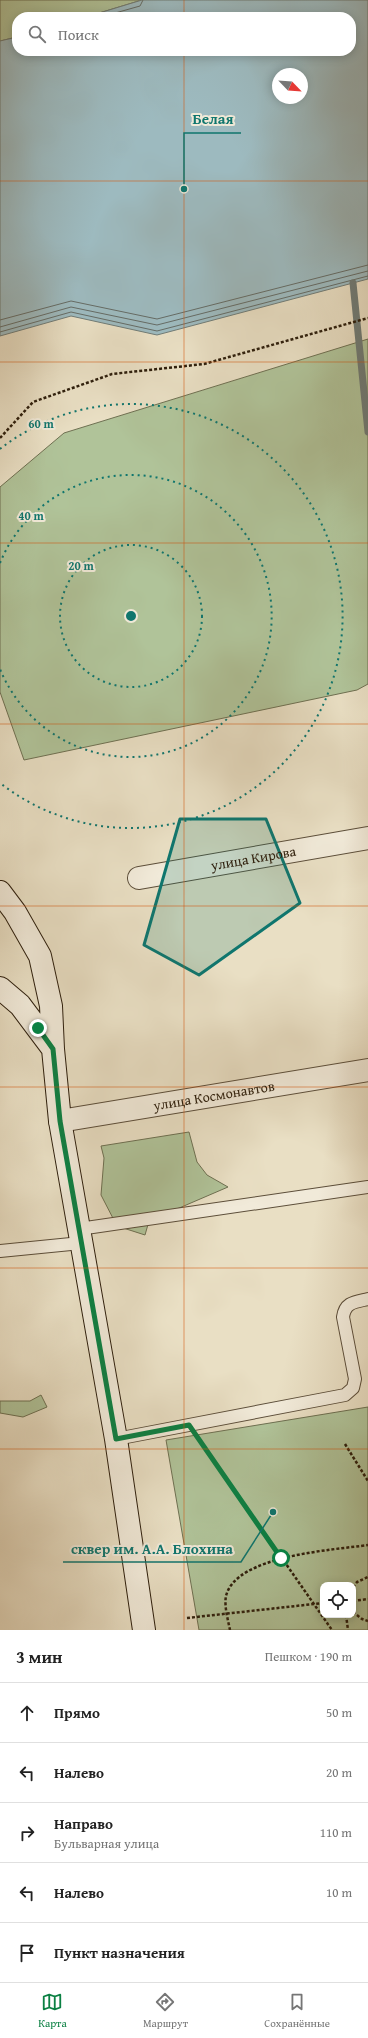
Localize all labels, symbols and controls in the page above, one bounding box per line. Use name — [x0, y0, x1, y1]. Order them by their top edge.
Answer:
search box — [12, 12, 356, 56]
icon: search — [26, 23, 48, 45]
text: Поиск — [58, 24, 99, 45]
north arrow — [272, 68, 308, 104]
callout: Белая — [184, 106, 241, 133]
text: Белая — [192, 108, 234, 129]
text: 60 m — [28, 415, 54, 432]
text: 40 m — [18, 507, 44, 524]
text: 20 m — [68, 557, 94, 574]
centre of rings — [124, 609, 138, 623]
street label: улица Кирова — [208, 841, 298, 875]
route end — [29, 1019, 47, 1037]
street label: улица Космонавтов — [151, 1076, 276, 1116]
callout: сквер им. А.А. Блохина — [63, 1535, 241, 1562]
text: сквер им. А.А. Блохина — [71, 1538, 233, 1559]
route start — [272, 1549, 290, 1567]
map controls — [320, 1582, 356, 1618]
button: locate — [320, 1582, 356, 1618]
text: 3 мин — [16, 1644, 62, 1669]
text: Пешком · 190 m — [265, 1647, 352, 1666]
icon: ahead — [16, 1702, 38, 1724]
text: Прямо — [54, 1702, 100, 1723]
text: 50 m — [326, 1703, 352, 1722]
icon: left — [16, 1762, 38, 1784]
text: Налево — [54, 1762, 104, 1783]
text: 20 m — [326, 1763, 352, 1782]
text: Направо — [54, 1813, 113, 1834]
icon: right — [16, 1822, 38, 1844]
text: 110 m — [320, 1823, 352, 1842]
text: Бульварная улица — [54, 1834, 159, 1853]
icon: left — [16, 1882, 38, 1904]
text: Налево — [54, 1882, 104, 1903]
text: 10 m — [326, 1883, 352, 1902]
icon: arrive — [16, 1942, 38, 1964]
text: Пункт назначения — [54, 1942, 185, 1963]
tab: Карта — [38, 1991, 67, 2031]
tab: Маршрут — [143, 1991, 188, 2031]
tab: Сохранённые — [264, 1991, 330, 2031]

